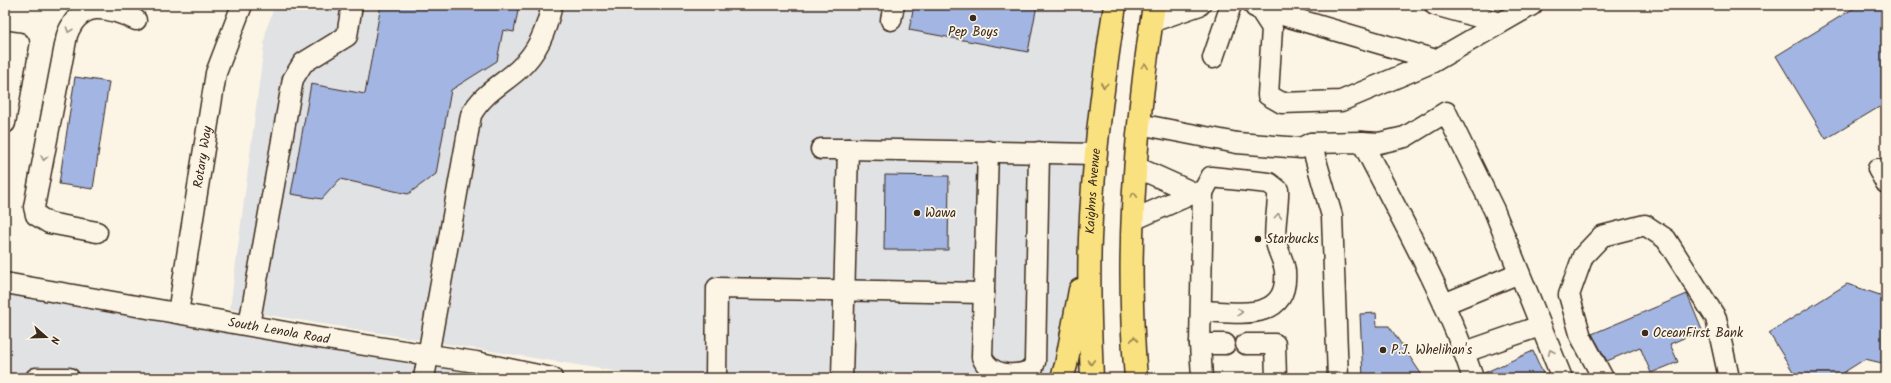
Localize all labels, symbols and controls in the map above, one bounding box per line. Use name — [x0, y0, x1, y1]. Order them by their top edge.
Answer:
marker: Pep Boys — [968, 13, 978, 23]
place label: Pep Boys — [948, 22, 999, 43]
one-way arrow — [65, 27, 73, 34]
one-way arrow — [1140, 63, 1149, 69]
one-way arrow — [1100, 82, 1109, 88]
street label: Rotary Way — [187, 123, 218, 190]
street label: Kaighns Avenue — [1080, 147, 1107, 235]
one-way arrow — [40, 155, 48, 161]
one-way arrow — [1130, 192, 1139, 198]
place label: Wawa — [925, 203, 956, 224]
marker: Wawa — [912, 208, 922, 218]
one-way arrow — [1273, 213, 1282, 219]
place label: Starbucks — [1266, 229, 1319, 250]
marker: Starbucks — [1253, 234, 1263, 244]
one-way arrow — [1237, 308, 1243, 316]
street label: South Lenola Road — [226, 312, 332, 350]
north arrow — [26, 317, 66, 357]
place label: OceanFirst Bank — [1653, 323, 1744, 344]
marker: OceanFirst Bank — [1640, 328, 1650, 338]
text: N — [45, 334, 64, 346]
one-way arrow — [1130, 336, 1138, 342]
place label: P.J. Whelihan's — [1391, 340, 1473, 361]
marker: P.J. Whelihan's — [1378, 345, 1388, 355]
one-way arrow — [1548, 349, 1556, 357]
one-way arrow — [1087, 359, 1096, 365]

